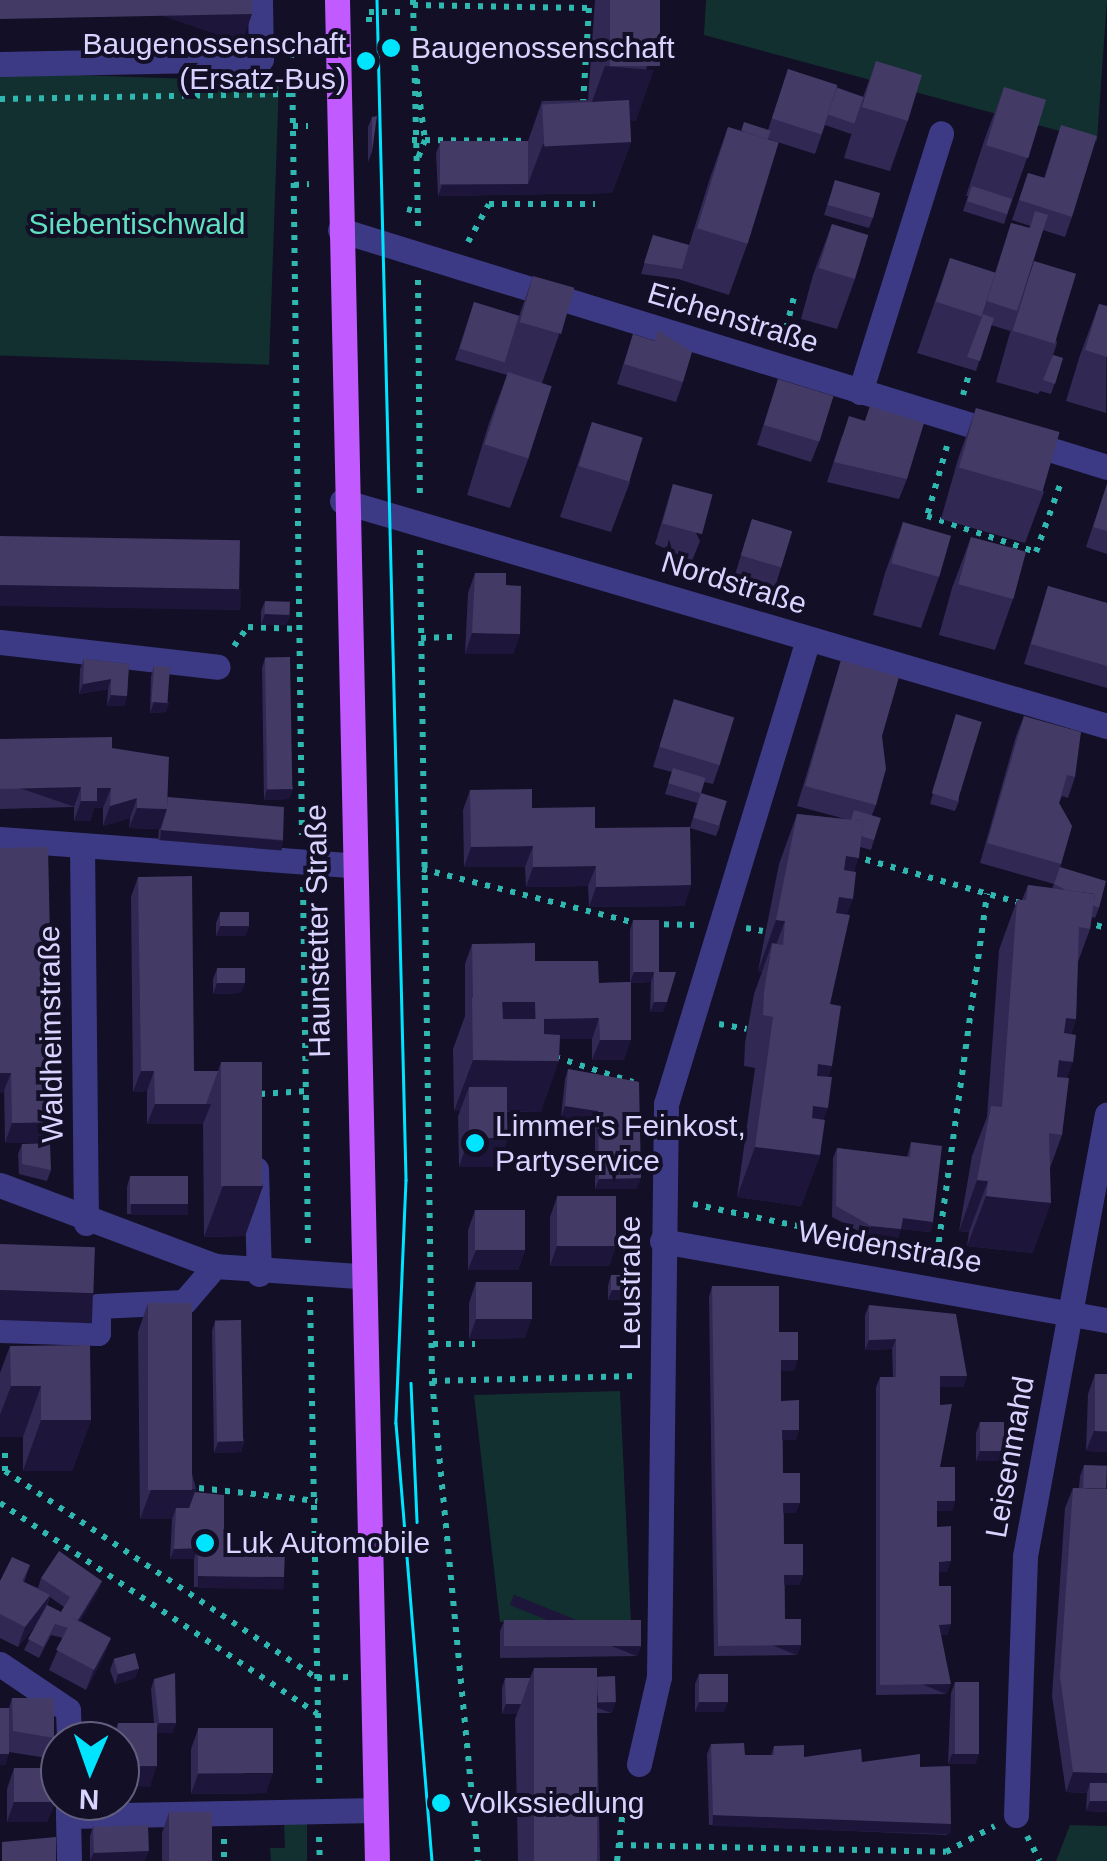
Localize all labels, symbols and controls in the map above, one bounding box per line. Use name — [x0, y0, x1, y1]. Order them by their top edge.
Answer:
place label: Baugenossenschaft (Ersatz-Bus) — [82, 26, 346, 96]
place label: Baugenossenschaft — [411, 30, 675, 66]
marker: Baugenossenschaft — [380, 37, 402, 59]
marker: Baugenossenschaft (Ersatz-Bus) — [355, 50, 377, 72]
park label: Siebentischwald — [29, 206, 245, 242]
street label: Eichenstraße — [643, 275, 823, 361]
street label: Nordstraße — [657, 544, 811, 622]
street label: Haunstetter Straße — [298, 804, 338, 1058]
street label: Waldheimstraße — [31, 925, 71, 1143]
place label: Limmer's Feinkost, Partyservice — [495, 1108, 746, 1178]
marker: Limmer's Feinkost, Partyservice — [464, 1132, 486, 1154]
street label: Weidenstraße — [795, 1213, 985, 1281]
street label: Leustraße — [612, 1215, 648, 1351]
street label: Leisenmahd — [978, 1373, 1042, 1541]
place label: Luk Automobile — [225, 1525, 432, 1561]
marker: Luk Automobile — [194, 1532, 216, 1554]
north arrow — [40, 1721, 140, 1821]
text: N — [78, 1784, 100, 1815]
place label: Volkssiedlung — [461, 1785, 644, 1821]
marker: Volkssiedlung — [430, 1792, 452, 1814]

